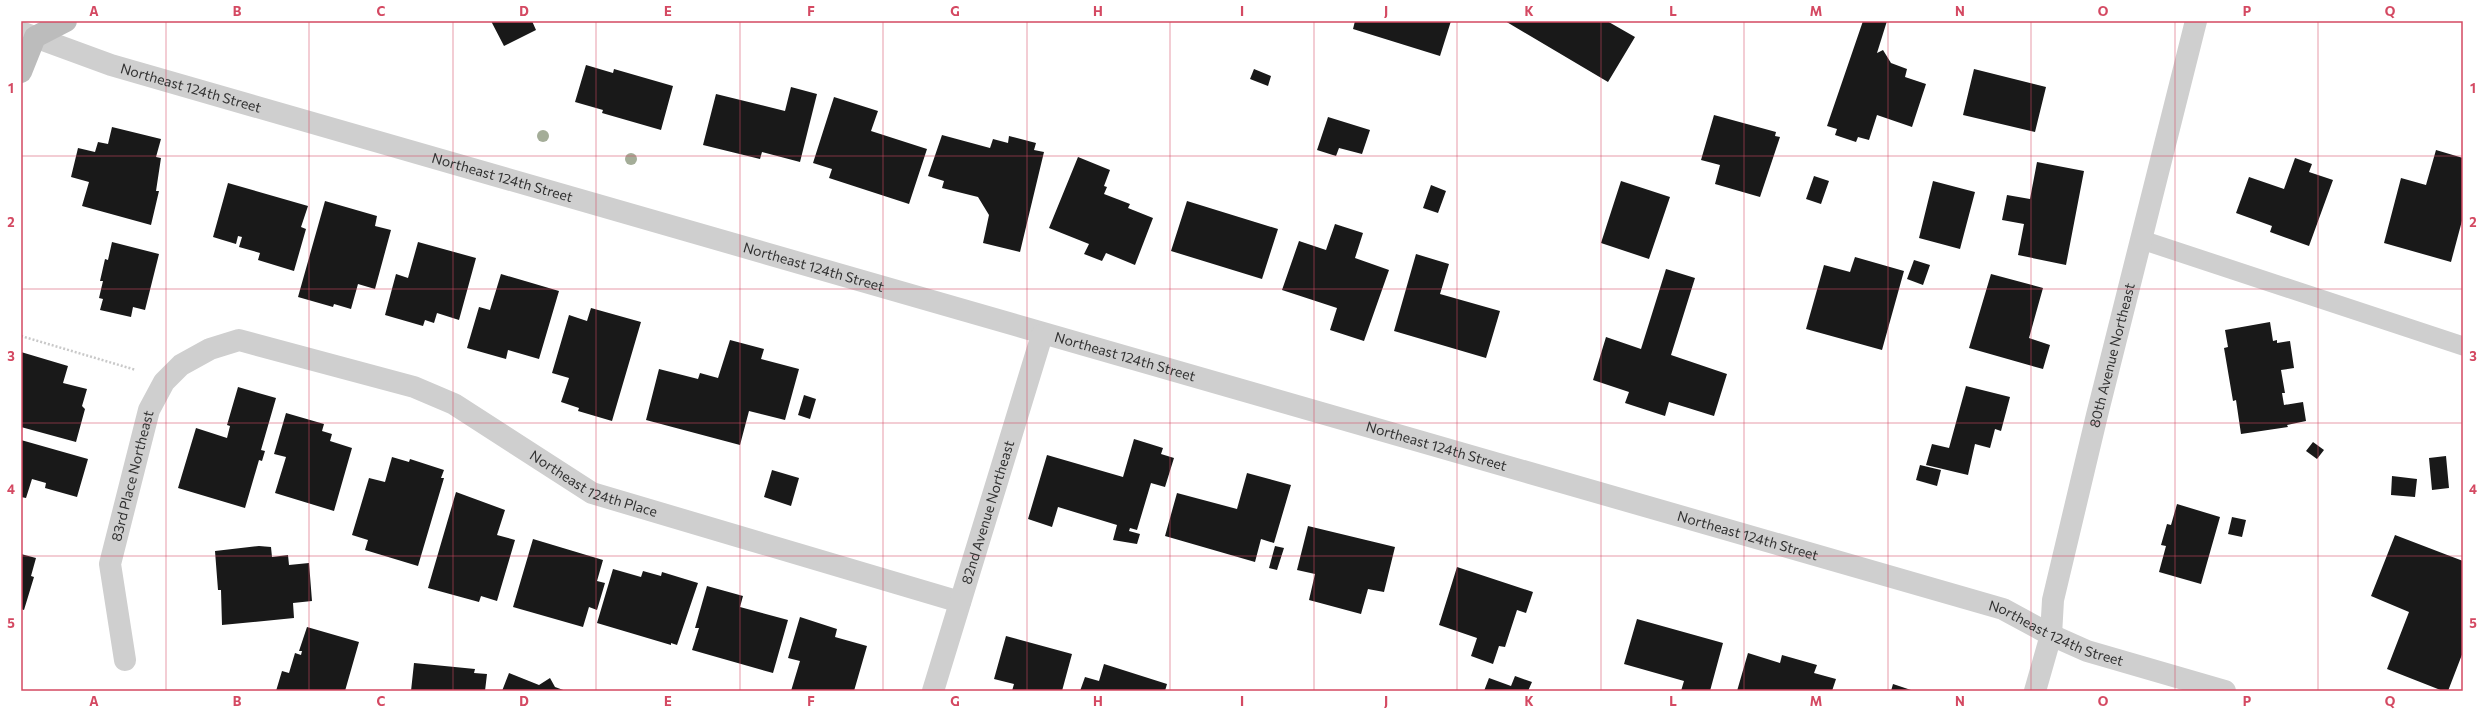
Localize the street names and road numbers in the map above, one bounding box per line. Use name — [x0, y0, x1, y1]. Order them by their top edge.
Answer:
street label: Northeast 124th Street — [119, 59, 264, 116]
street label: Northeast 124th Street — [430, 149, 575, 205]
street label: Northeast 124th Street — [741, 238, 886, 295]
street label: 80th Avenue Northeast — [2085, 281, 2138, 429]
street label: Northeast 124th Street — [1053, 328, 1198, 384]
street label: 83rd Place Northeast — [107, 408, 157, 543]
street label: Northeast 124th Street — [1364, 417, 1509, 474]
street label: 82nd Avenue Northeast — [957, 438, 1017, 586]
street label: Northeast 124th Place — [527, 446, 660, 520]
street label: Northeast 124th Street — [1676, 507, 1821, 564]
street label: Northeast 124th Street — [1987, 596, 2126, 669]

